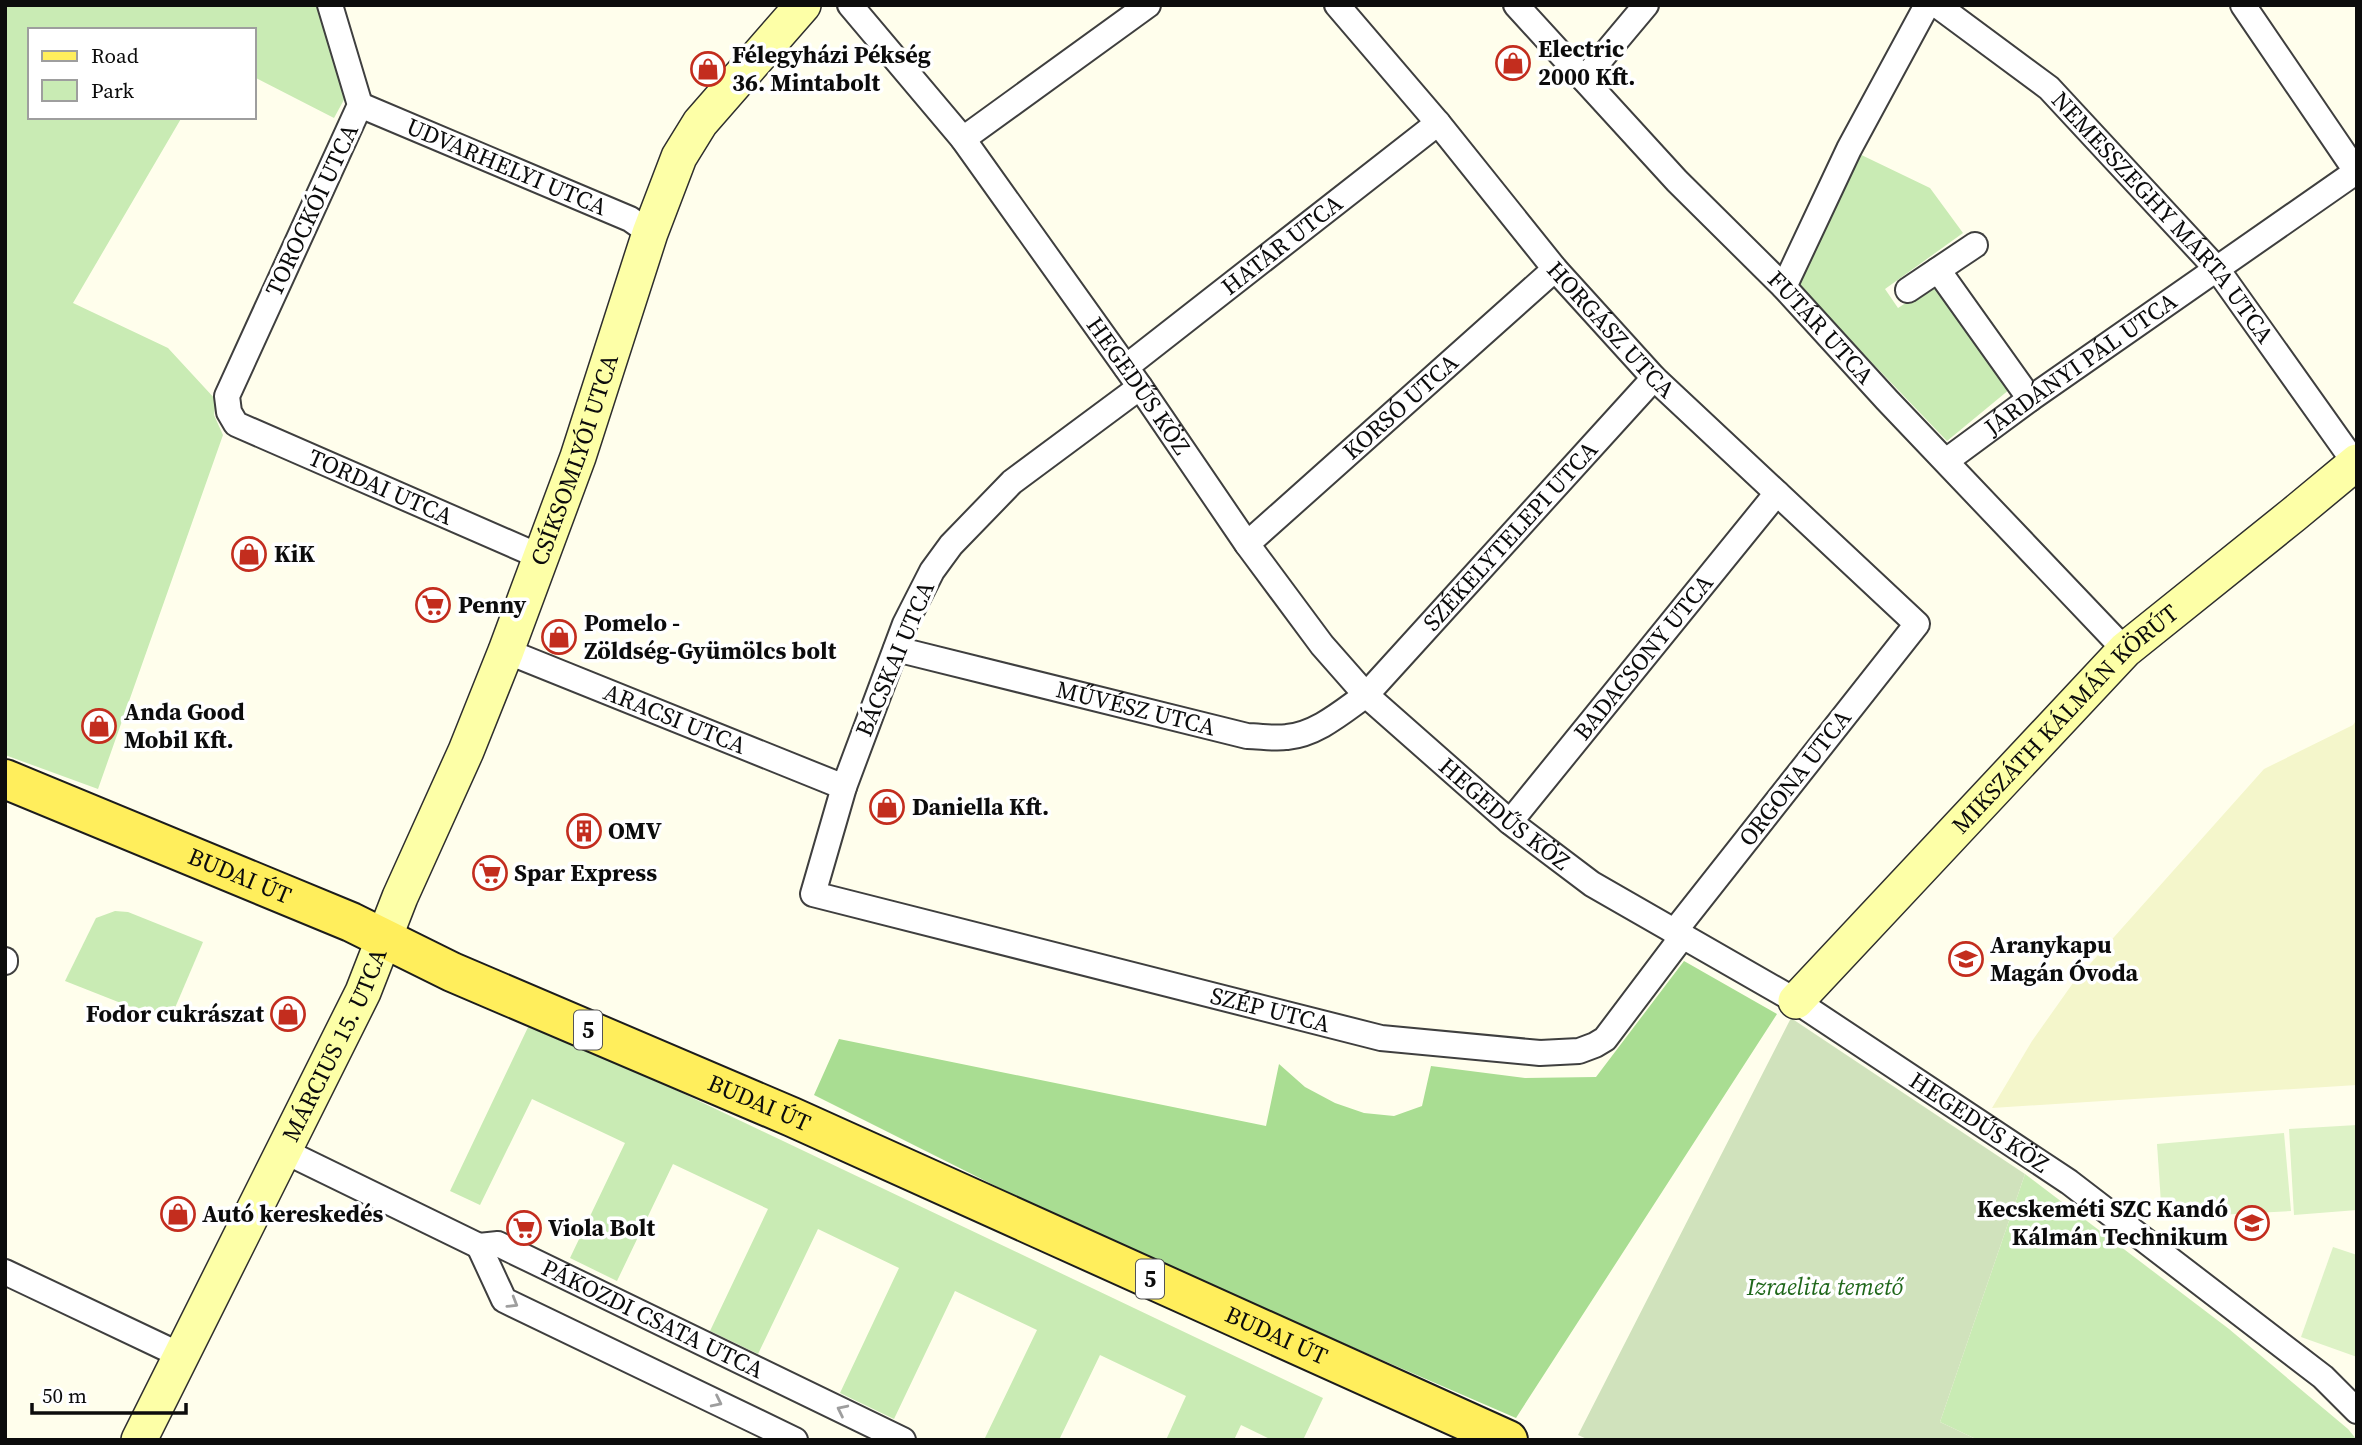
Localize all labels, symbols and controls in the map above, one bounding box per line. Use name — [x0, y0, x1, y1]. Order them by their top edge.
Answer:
legend — [28, 28, 256, 119]
place label: Electric 2000 Kft. — [1538, 32, 1635, 93]
place label: Félegyházi Pékség 36. Mintabolt — [732, 38, 931, 99]
text: Road — [91, 41, 139, 70]
shop icon: Electric 2000 Kft. — [1494, 44, 1532, 82]
shop icon: Félegyházi Pékség 36. Mintabolt — [689, 50, 727, 88]
text: Park — [91, 76, 135, 105]
street label: NEMESSZEGHY MÁRTA UTCA — [2044, 84, 2282, 350]
street label: UDVARHELYI UTCA — [401, 109, 612, 223]
street label: TOROCKÓI UTCA — [257, 118, 366, 301]
street label: HATÁR UTCA — [1214, 187, 1349, 303]
street label: HORGÁSZ UTCA — [1540, 254, 1683, 406]
street label: FUTÁR UTCA — [1761, 263, 1882, 391]
street label: JÁRDÁNYI PÁL UTCA — [1977, 284, 2184, 444]
street label: HEGEDŰS KÖZ — [1079, 310, 1198, 461]
street label: KORSÓ UTCA — [1335, 346, 1465, 467]
street label: CSÍKSOMLYÓI UTCA — [522, 350, 626, 570]
street label: SZÉKELYTELEPI UTCA — [1415, 434, 1605, 638]
street label: TORDAI UTCA — [303, 441, 458, 533]
shop icon: KiK — [230, 535, 268, 573]
place label: KiK — [274, 537, 315, 570]
street label: BADACSONY UTCA — [1566, 567, 1721, 747]
street label: BÁCSKAI UTCA — [847, 576, 942, 741]
supermarket icon: Penny — [414, 586, 452, 624]
place label: Penny — [458, 588, 527, 621]
street label: MIKSZÁTH KÁLMÁN KÖRÚT — [1944, 596, 2185, 841]
place label: Pomelo - Zöldség-Gyümölcs bolt — [584, 606, 837, 667]
shop icon: Pomelo - Zöldség-Gyümölcs bolt — [540, 618, 578, 656]
street label: MŰVÉSZ UTCA — [1053, 672, 1219, 744]
street label: ARACSI UTCA — [599, 675, 751, 762]
place label: Anda Good Mobil Kft. — [124, 695, 245, 756]
street label: ORGONA UTCA — [1731, 702, 1859, 853]
shop icon: Anda Good Mobil Kft. — [80, 707, 118, 745]
street label: HEGEDŰS KÖZ — [1432, 750, 1577, 878]
shop icon: Daniella Kft. — [868, 788, 906, 826]
place label: Daniella Kft. — [912, 790, 1049, 823]
building icon: OMV — [565, 812, 603, 850]
place label: OMV — [608, 814, 662, 847]
street label: BUDAI ÚT — [183, 840, 297, 912]
supermarket icon: Spar Express — [471, 854, 509, 892]
place label: Spar Express — [514, 856, 657, 889]
place label: Aranykapu Magán Óvoda — [1990, 928, 2138, 989]
school or university icon: Aranykapu Magán Óvoda — [1947, 940, 1985, 978]
street label: MÁRCIUS 15. UTCA — [274, 943, 394, 1147]
street label: SZÉP UTCA — [1207, 978, 1334, 1040]
shop icon: Fodor cukrászat — [269, 995, 307, 1033]
place label: Fodor cukrászat — [86, 997, 264, 1030]
road number: 5 — [574, 1010, 602, 1050]
street label: HEGEDŰS KÖZ — [1903, 1064, 2056, 1180]
street label: BUDAI ÚT — [703, 1066, 817, 1139]
place label: Kecskeméti SZC Kandó Kálmán Technikum — [1977, 1192, 2228, 1253]
shop icon: Autó kereskedés — [159, 1195, 197, 1233]
place label: Autó kereskedés — [202, 1197, 383, 1230]
school or university icon: Kecskeméti SZC Kandó Kálmán Technikum — [2233, 1204, 2271, 1242]
supermarket icon: Viola Bolt — [505, 1209, 543, 1247]
place label: Viola Bolt — [548, 1211, 655, 1244]
street label: PÁKOZDI CSATA UTCA — [536, 1251, 770, 1386]
road number: 5 — [1136, 1260, 1164, 1298]
park label: Izraelita temető — [1746, 1270, 1905, 1303]
one-way arrow — [505, 1295, 518, 1308]
street label: BUDAI ÚT — [1220, 1298, 1333, 1373]
scale bar — [32, 1372, 186, 1416]
text: 50 m — [42, 1381, 87, 1410]
one-way arrow — [710, 1394, 722, 1408]
one-way arrow — [837, 1404, 849, 1418]

